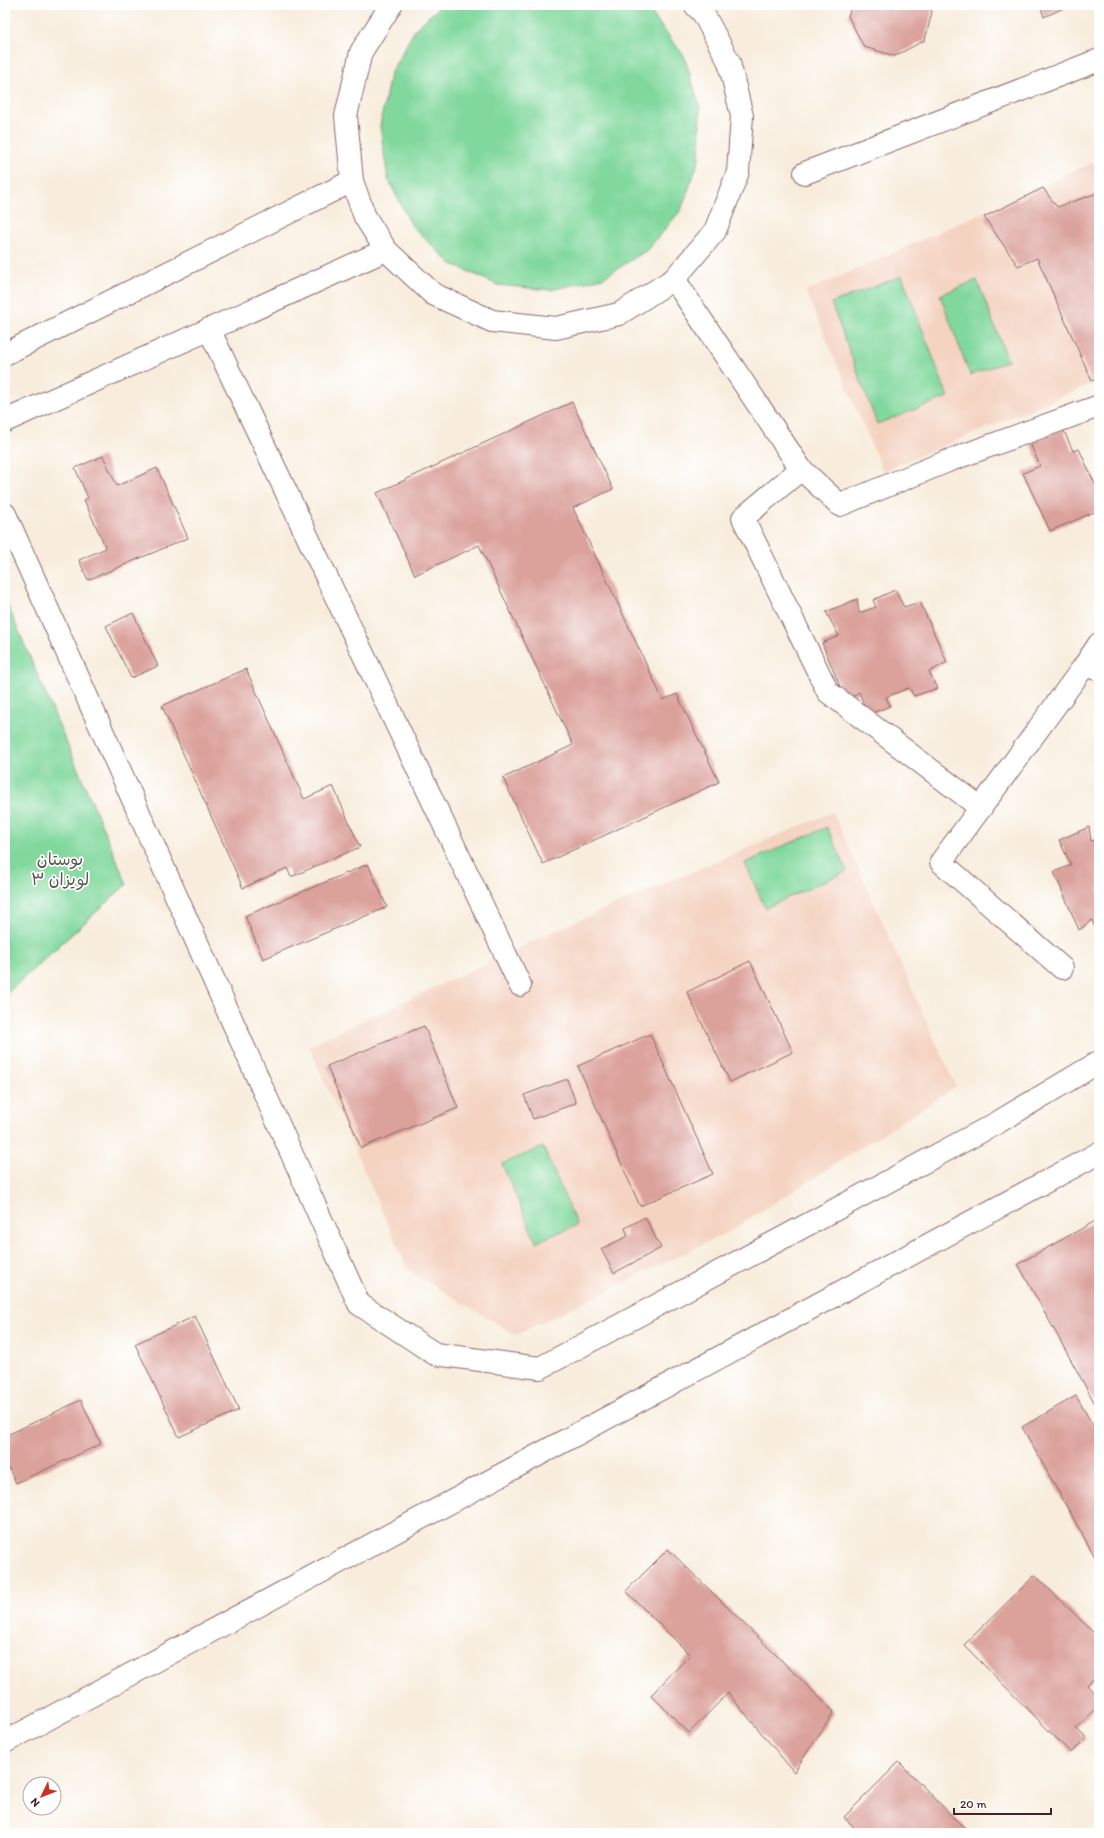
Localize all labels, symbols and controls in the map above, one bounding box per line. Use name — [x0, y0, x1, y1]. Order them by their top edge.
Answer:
park label: بوستان لویزان ۳ — [31, 849, 89, 891]
north arrow — [22, 1776, 62, 1816]
scale bar — [954, 1790, 1051, 1816]
text: N — [28, 1795, 42, 1810]
text: 20 m — [960, 1797, 987, 1811]

